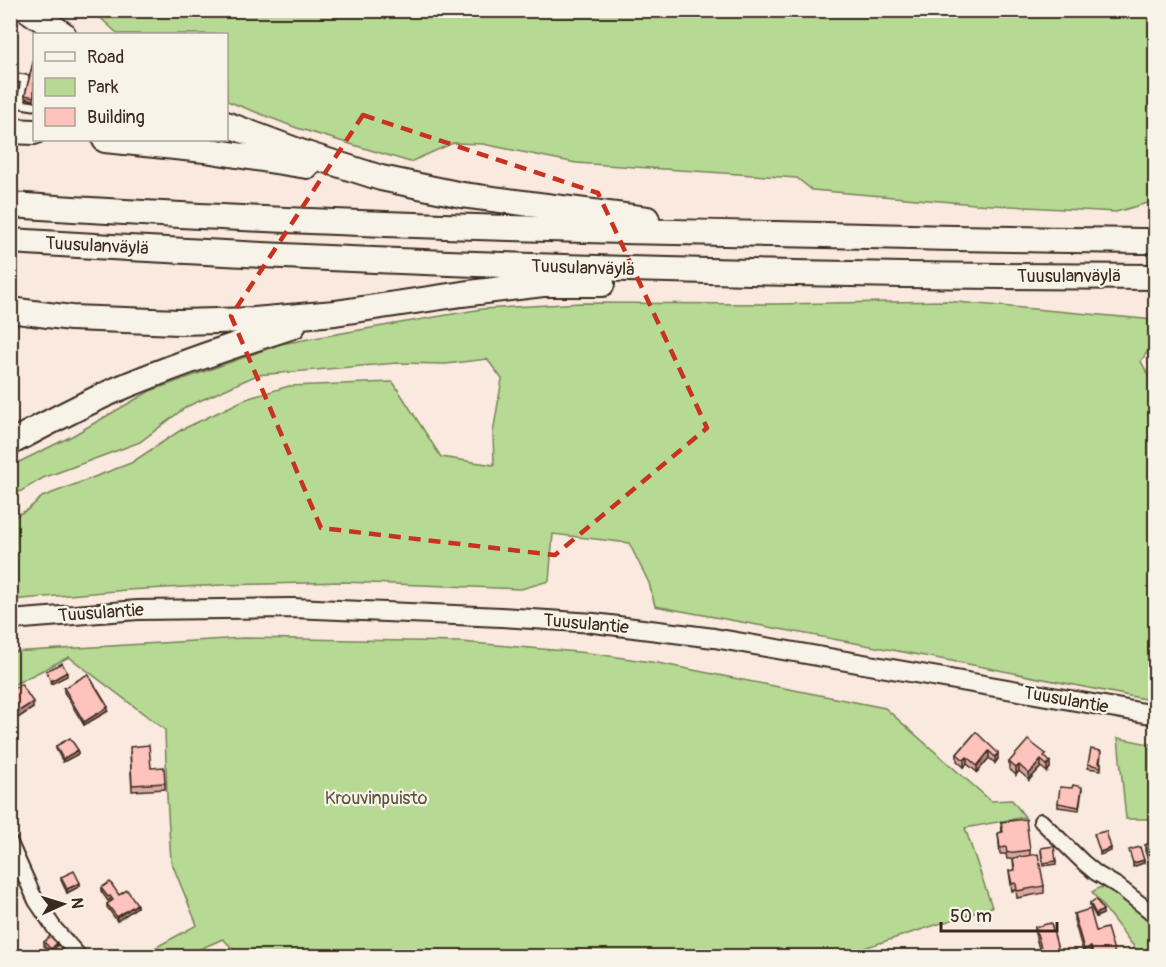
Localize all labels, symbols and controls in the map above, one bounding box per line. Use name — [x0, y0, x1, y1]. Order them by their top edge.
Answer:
legend — [33, 33, 228, 141]
text: Road — [87, 46, 124, 69]
text: Park — [87, 76, 119, 99]
text: Building — [87, 106, 145, 129]
street label: Tuusulanväylä — [45, 232, 149, 260]
street label: Tuusulanväylä — [531, 255, 635, 281]
street label: Tuusulanväylä — [1017, 265, 1121, 288]
street label: Tuusulantie — [57, 599, 145, 627]
street label: Tuusulantie — [542, 609, 630, 639]
street label: Tuusulantie — [1022, 681, 1110, 719]
park label: Krouvinpuisto — [325, 787, 428, 810]
north arrow — [33, 874, 93, 934]
scale bar — [941, 895, 1056, 933]
text: N — [67, 897, 87, 909]
text: 50 m — [950, 905, 992, 928]

